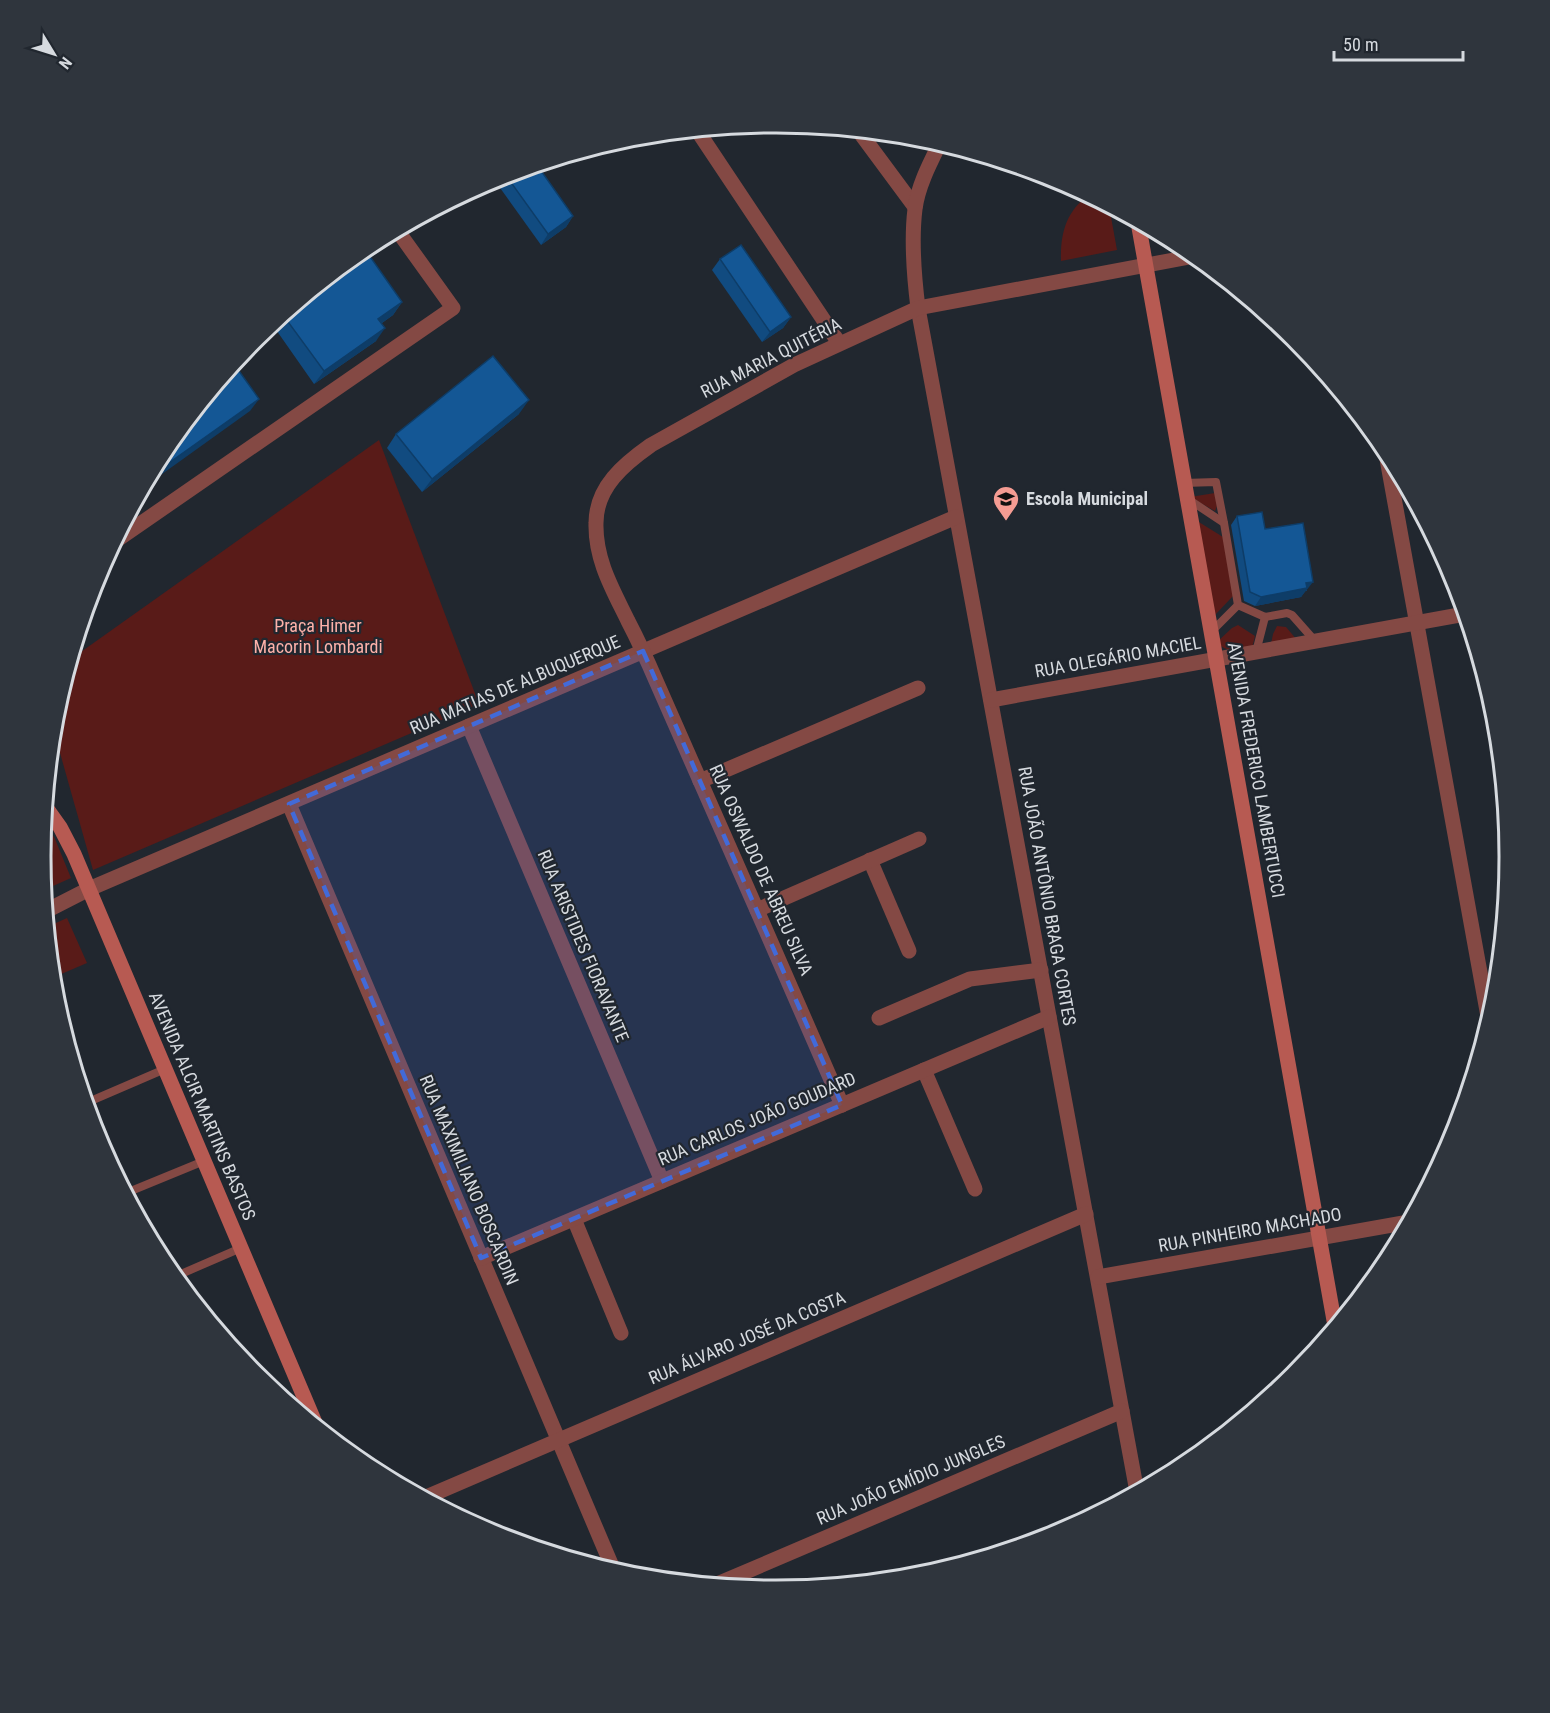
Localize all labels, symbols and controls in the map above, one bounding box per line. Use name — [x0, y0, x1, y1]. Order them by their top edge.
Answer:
north arrow — [24, 24, 84, 84]
scale bar — [1334, 24, 1463, 62]
text: 50 m — [1343, 34, 1378, 55]
text: N — [55, 53, 76, 73]
street label: RUA MARIA QUITÉRIA — [697, 313, 845, 402]
school or university icon: Escola Municipal — [991, 484, 1021, 522]
place label: Escola Municipal — [1026, 488, 1148, 509]
park label: Praça Himer Macorin Lombardi — [253, 615, 383, 657]
street label: RUA MATIAS DE ALBUQUERQUE — [407, 631, 623, 738]
street label: RUA OLEGÁRIO MACIEL — [1033, 631, 1203, 681]
street label: AVENIDA FREDERICO LAMBERTUCCI — [1224, 640, 1289, 899]
street label: RUA OSWALDO DE ABREU SILVA — [705, 761, 818, 979]
street label: RUA JOÃO ANTÔNIO BRAGA CORTES — [1014, 765, 1081, 1027]
street label: RUA ARISTIDES FIORAVANTE — [533, 847, 633, 1045]
street label: AVENIDA ALCIR MARTINS BASTOS — [145, 989, 260, 1223]
street label: RUA CARLOS JOÃO GOUDARD — [655, 1067, 859, 1170]
street label: RUA MAXIMILIANO BOSCARDIN — [416, 1072, 523, 1288]
street label: RUA PINHEIRO MACHADO — [1157, 1203, 1343, 1256]
street label: RUA ÁLVARO JOSÉ DA COSTA — [645, 1286, 849, 1389]
street label: RUA JOÃO EMÍDIO JUNGLES — [813, 1430, 1008, 1529]

